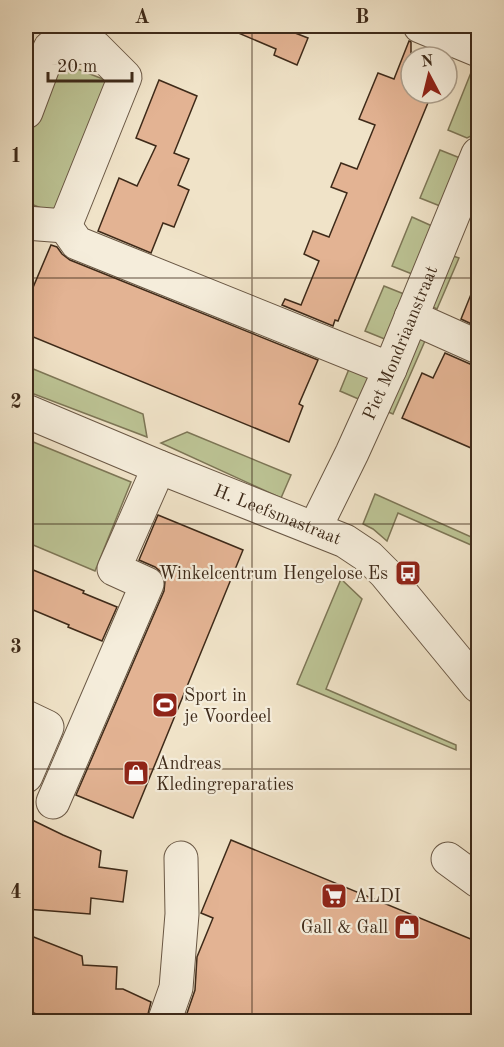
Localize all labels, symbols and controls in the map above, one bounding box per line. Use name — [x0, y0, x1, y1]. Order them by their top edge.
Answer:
text: A — [134, 8, 150, 28]
text: B — [355, 8, 369, 28]
scale bar — [48, 45, 132, 83]
north arrow — [399, 45, 459, 105]
text: N — [420, 53, 435, 71]
text: 20 m — [57, 58, 97, 76]
text: 1 — [10, 147, 22, 167]
street label: Piet Mondriaanstraat — [360, 263, 441, 423]
text: 2 — [10, 393, 22, 413]
street label: H. Leefsmastraat — [211, 482, 344, 549]
bus stop icon: Winkelcentrum Hengelose Es — [393, 558, 423, 588]
place label: Winkelcentrum Hengelose Es — [159, 565, 388, 583]
text: 3 — [10, 638, 22, 658]
place label: Sport in je Voordeel — [183, 687, 271, 726]
sports icon: Sport in je Voordeel — [150, 690, 180, 720]
place label: Andreas Kledingreparaties — [156, 755, 294, 794]
shop icon: Andreas Kledingreparaties — [121, 758, 151, 788]
supermarket icon: ALDI — [319, 881, 349, 911]
text: 4 — [10, 883, 22, 903]
place label: ALDI — [354, 888, 401, 906]
shop icon: Gall & Gall — [392, 912, 422, 942]
place label: Gall & Gall — [301, 919, 388, 937]

